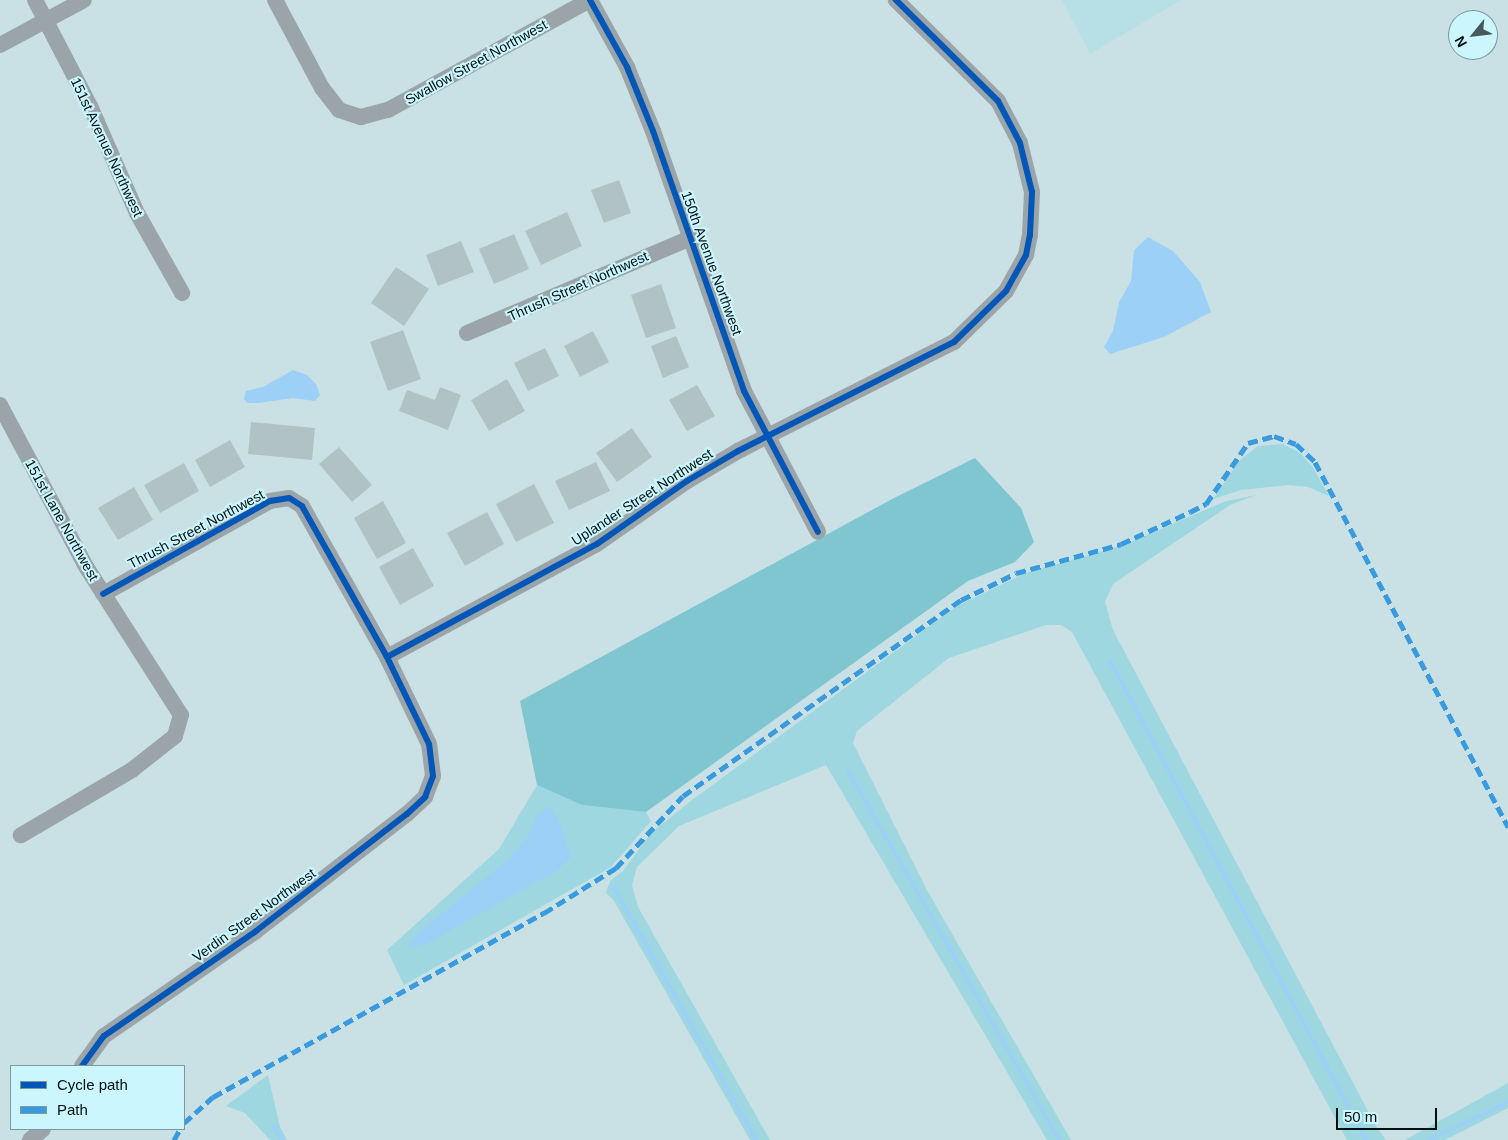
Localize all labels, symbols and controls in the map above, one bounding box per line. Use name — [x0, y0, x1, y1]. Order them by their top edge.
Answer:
north arrow — [1448, 10, 1498, 60]
street label: Swallow Street Northwest — [402, 16, 550, 108]
text: N — [1451, 33, 1470, 50]
street label: 151st Avenue Northwest — [67, 74, 147, 220]
street label: 150th Avenue Northwest — [678, 188, 746, 338]
street label: Thrush Street Northwest — [505, 247, 651, 325]
street label: Uplander Street Northwest — [568, 445, 716, 549]
street label: 151st Lane Northwest — [22, 456, 102, 584]
street label: Thrush Street Northwest — [125, 486, 267, 572]
street label: Verdin Street Northwest — [189, 865, 319, 965]
legend — [10, 1065, 185, 1130]
text: Cycle path — [57, 1076, 128, 1093]
scale bar — [1338, 1098, 1439, 1130]
text: Path — [57, 1101, 88, 1118]
text: 50 m — [1344, 1108, 1377, 1125]

